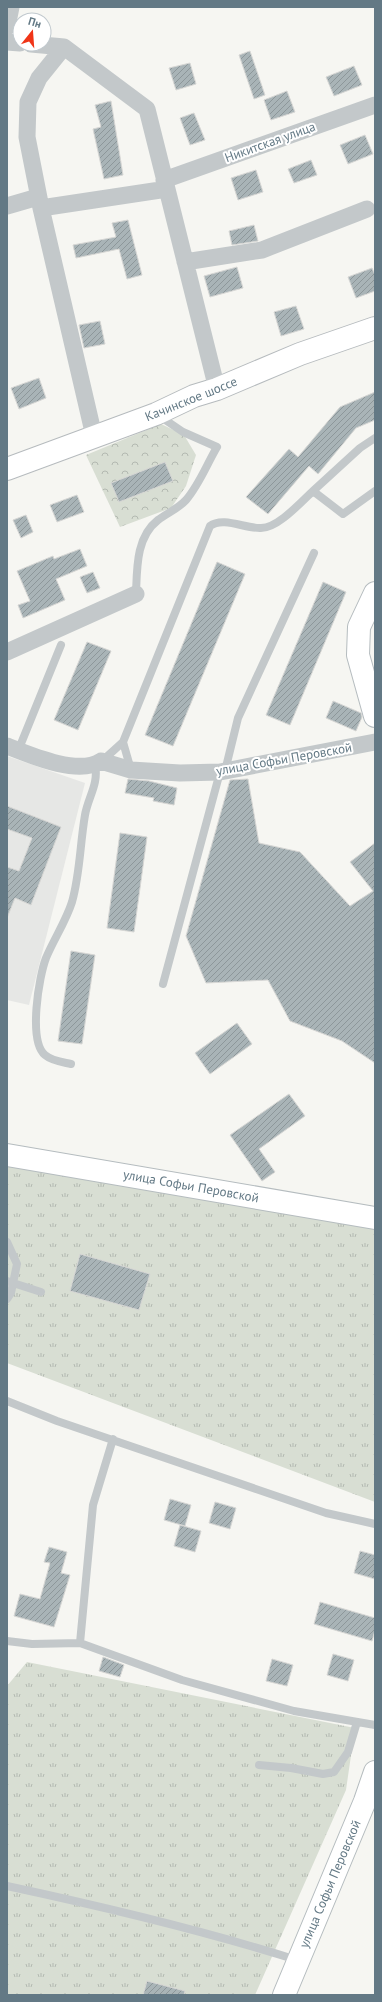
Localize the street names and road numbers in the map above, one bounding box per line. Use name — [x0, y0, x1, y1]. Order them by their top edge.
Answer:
street label: Никитская улица — [222, 118, 318, 166]
street label: Качинское шоссе — [142, 373, 240, 425]
street label: улица Софьи Перовской — [215, 739, 353, 779]
street label: улица Софьи Перовской — [122, 1166, 260, 1206]
street label: улица Софьи Перовской — [295, 1817, 365, 1951]

